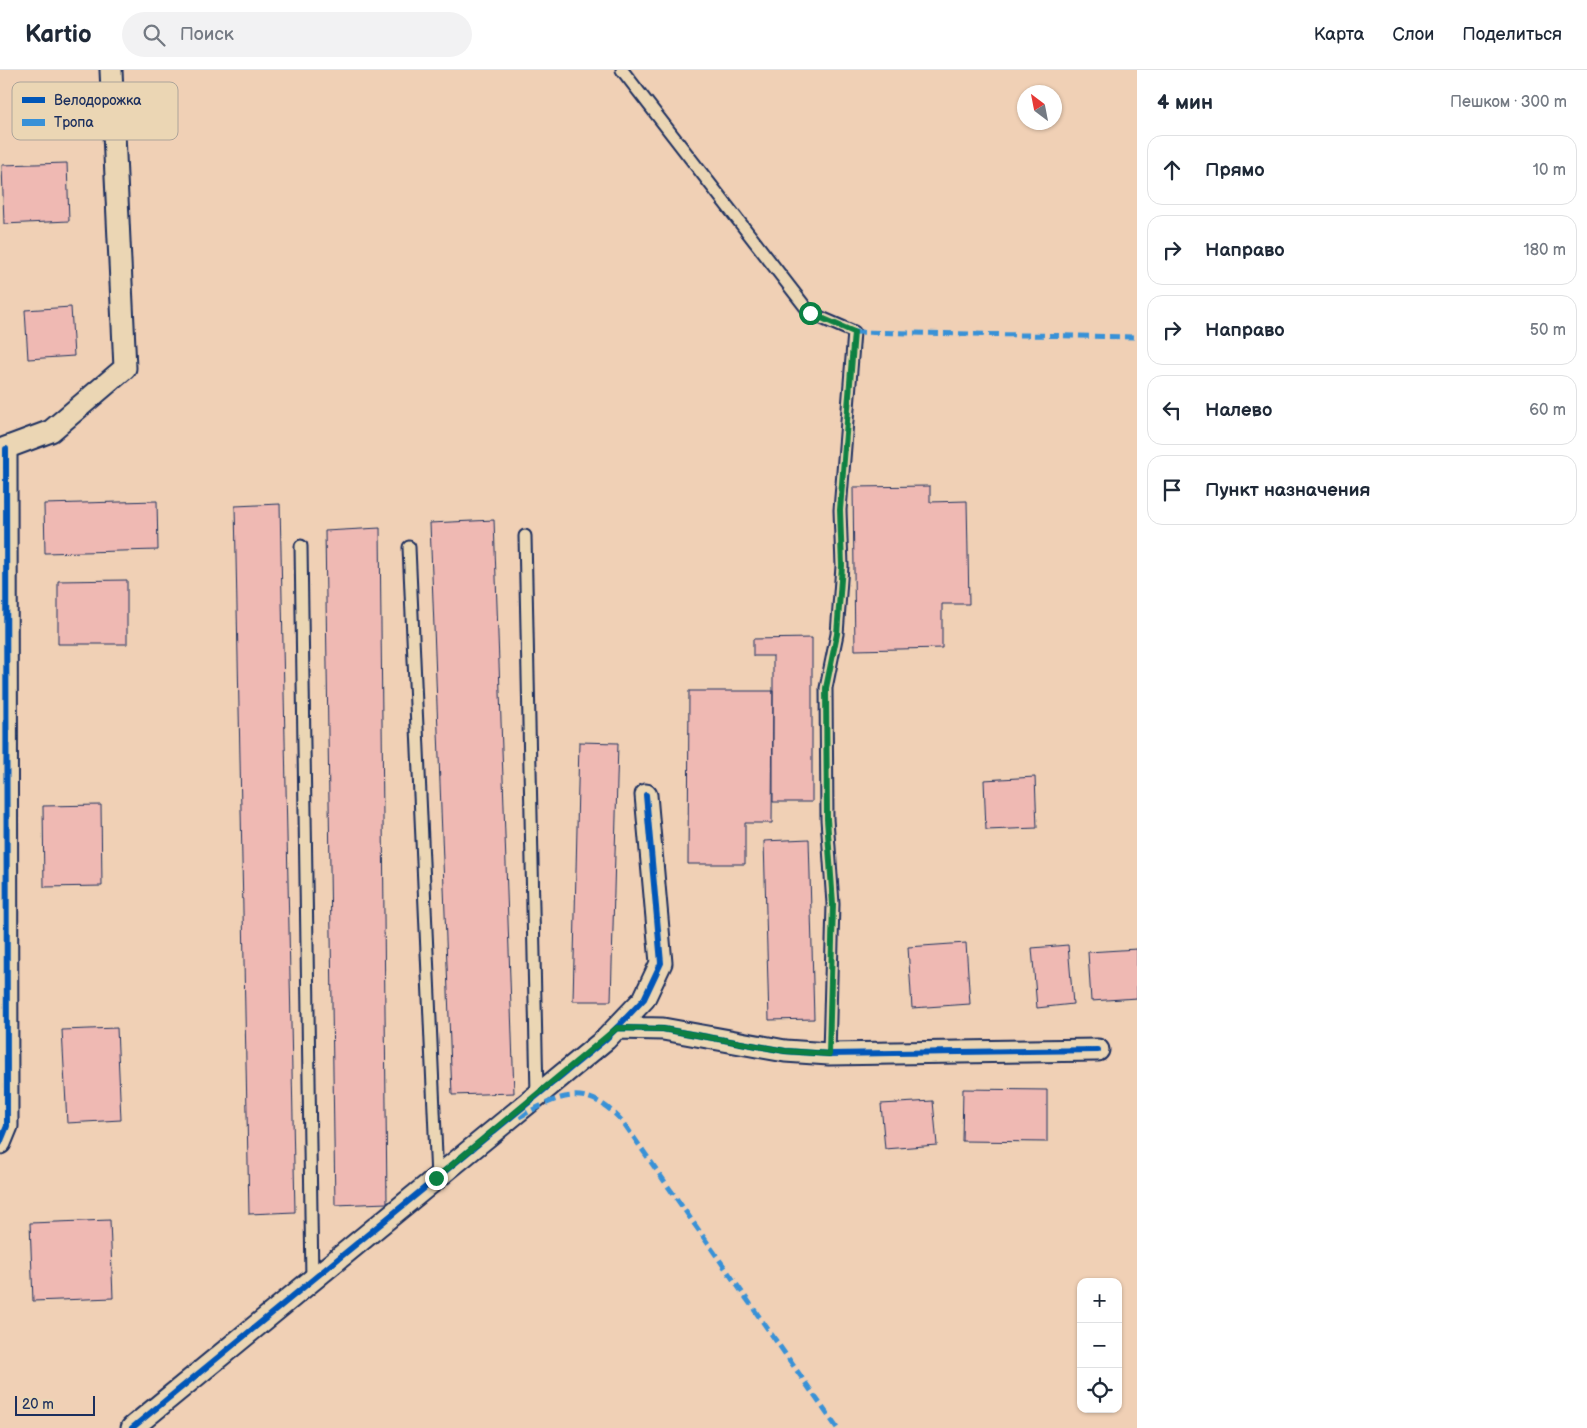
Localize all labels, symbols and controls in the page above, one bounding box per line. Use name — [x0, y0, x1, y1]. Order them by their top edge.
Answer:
search box — [122, 12, 472, 57]
text: Kartio — [25, 20, 92, 49]
icon: search — [140, 21, 168, 49]
text: Поиск — [180, 23, 234, 46]
text: Карта — [1314, 24, 1364, 45]
text: Слои — [1392, 24, 1434, 45]
text: Поделиться — [1462, 24, 1562, 45]
legend — [12, 82, 178, 140]
north arrow — [1017, 85, 1062, 130]
text: 4 мин — [1157, 90, 1213, 115]
text: Велодорожка — [54, 92, 142, 109]
text: Пешком · 300 m — [1450, 93, 1567, 112]
text: Тропа — [54, 114, 94, 131]
icon: ahead — [1158, 156, 1186, 184]
text: Прямо — [1205, 159, 1265, 182]
text: 10 m — [1533, 161, 1566, 180]
icon: right — [1158, 236, 1186, 264]
text: Направо — [1205, 239, 1285, 262]
text: 180 m — [1524, 241, 1566, 260]
route start — [799, 302, 822, 325]
icon: right — [1158, 316, 1186, 344]
text: Направо — [1205, 319, 1285, 342]
text: 50 m — [1530, 321, 1566, 340]
icon: left — [1158, 396, 1186, 424]
text: Налево — [1205, 399, 1272, 422]
text: 60 m — [1529, 401, 1566, 420]
icon: arrive — [1158, 476, 1186, 504]
text: Пункт назначения — [1205, 479, 1370, 502]
route end — [425, 1167, 448, 1190]
map controls — [1077, 1278, 1122, 1413]
button: + — [1077, 1278, 1122, 1323]
button: − — [1077, 1323, 1122, 1368]
button: locate — [1077, 1368, 1122, 1413]
scale bar — [15, 1393, 95, 1416]
text: 20 m — [22, 1396, 54, 1413]

